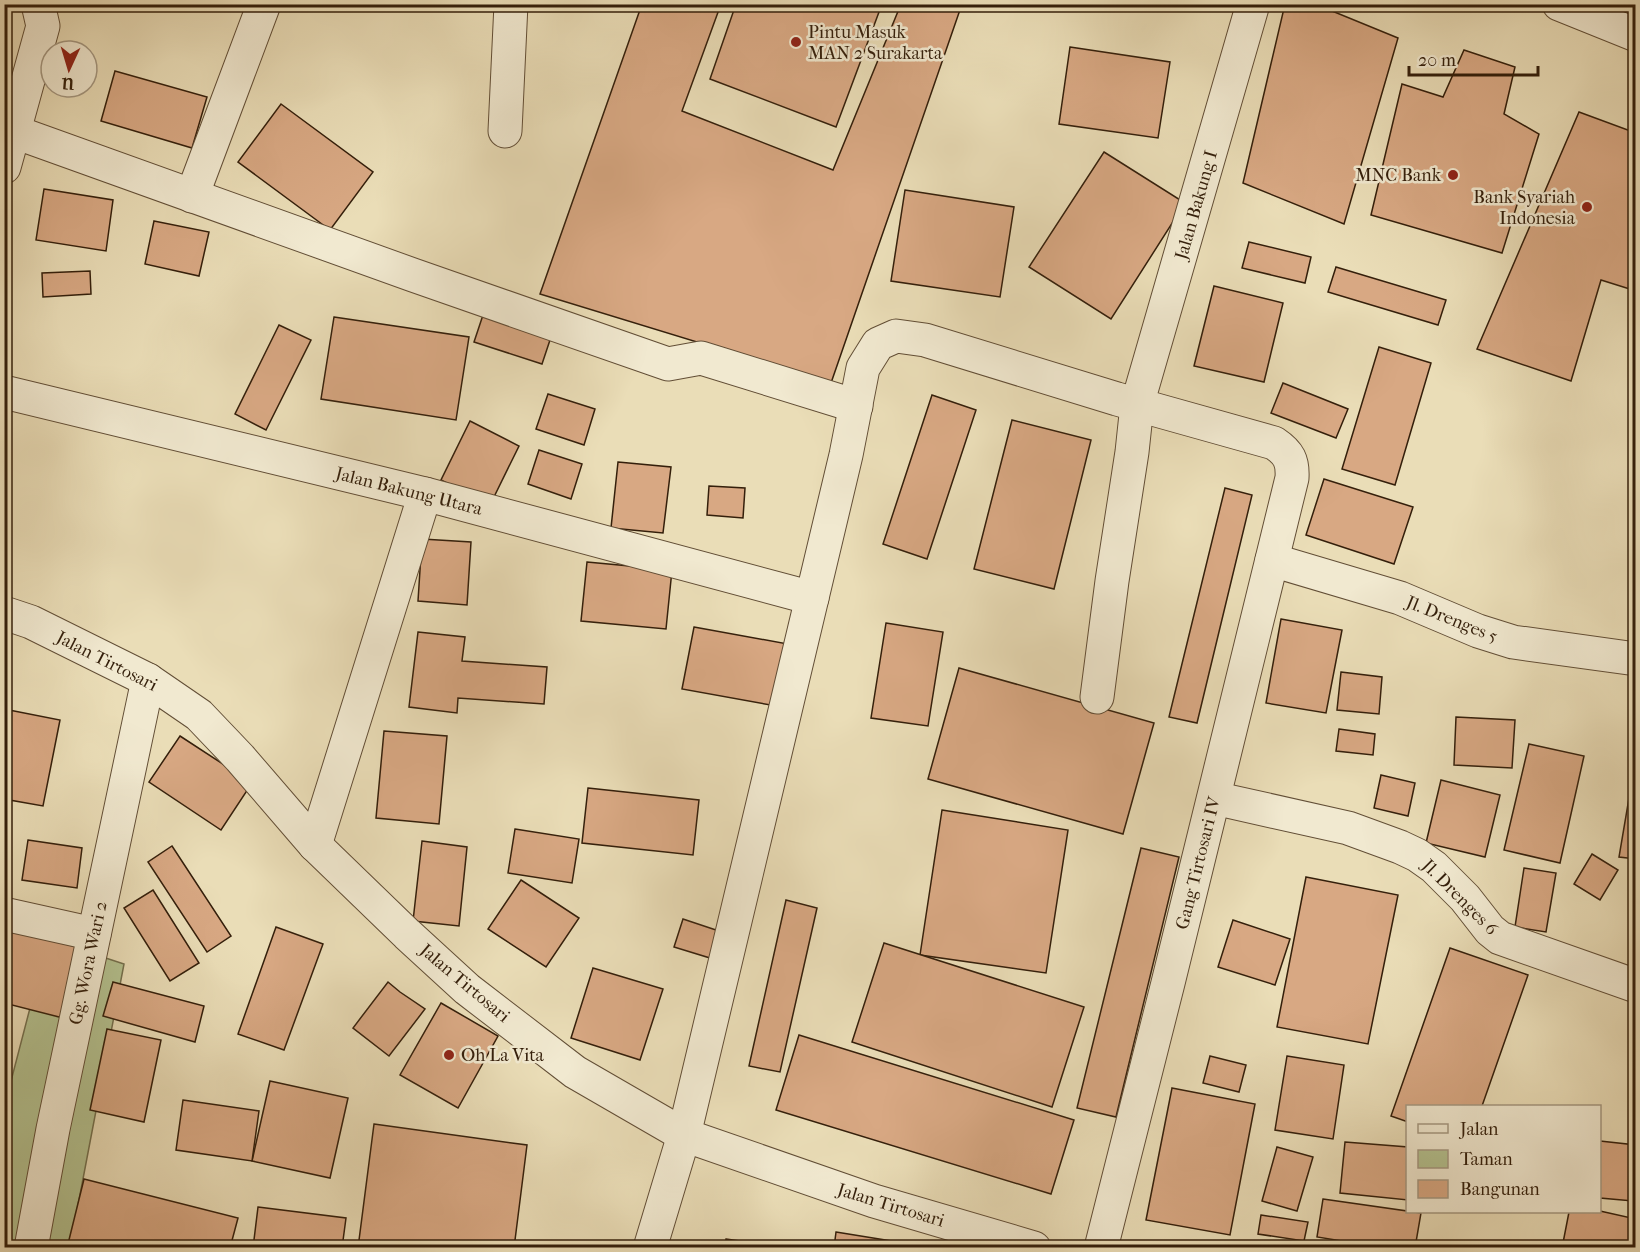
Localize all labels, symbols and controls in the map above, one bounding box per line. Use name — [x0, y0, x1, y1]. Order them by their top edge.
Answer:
place label: Pintu Masuk MAN 2 Surakarta — [808, 22, 943, 64]
marker: Pintu Masuk MAN 2 Surakarta — [789, 35, 803, 49]
north arrow — [39, 39, 99, 99]
scale bar — [1409, 39, 1538, 77]
text: 20 m — [1418, 50, 1456, 71]
text: U — [61, 74, 76, 93]
street label: Jalan Bakung I — [1170, 148, 1222, 264]
place label: MNC Bank — [1355, 165, 1442, 186]
marker: MNC Bank — [1446, 168, 1460, 182]
place label: Bank Syariah Indonesia — [1473, 187, 1576, 229]
marker: Bank Syariah Indonesia — [1580, 200, 1594, 214]
street label: Jalan Bakung Utara — [331, 463, 485, 520]
street label: Jl. Drenges 5 — [1401, 591, 1501, 647]
street label: Jalan Tirtosari — [51, 626, 161, 696]
street label: Gang Tirtosari IV — [1172, 793, 1225, 932]
street label: Jl. Drenges 6 — [1416, 854, 1502, 940]
street label: Gg. Wora Wari 2 — [65, 899, 112, 1027]
street label: Jalan Tirtosari — [414, 938, 514, 1027]
place label: Oh La Vita — [461, 1045, 545, 1066]
marker: Oh La Vita — [442, 1048, 456, 1062]
legend — [1406, 1105, 1601, 1213]
text: Jalan — [1458, 1119, 1499, 1140]
text: Taman — [1460, 1149, 1513, 1170]
street label: Jalan Tirtosari — [833, 1179, 947, 1232]
text: Bangunan — [1460, 1179, 1540, 1200]

